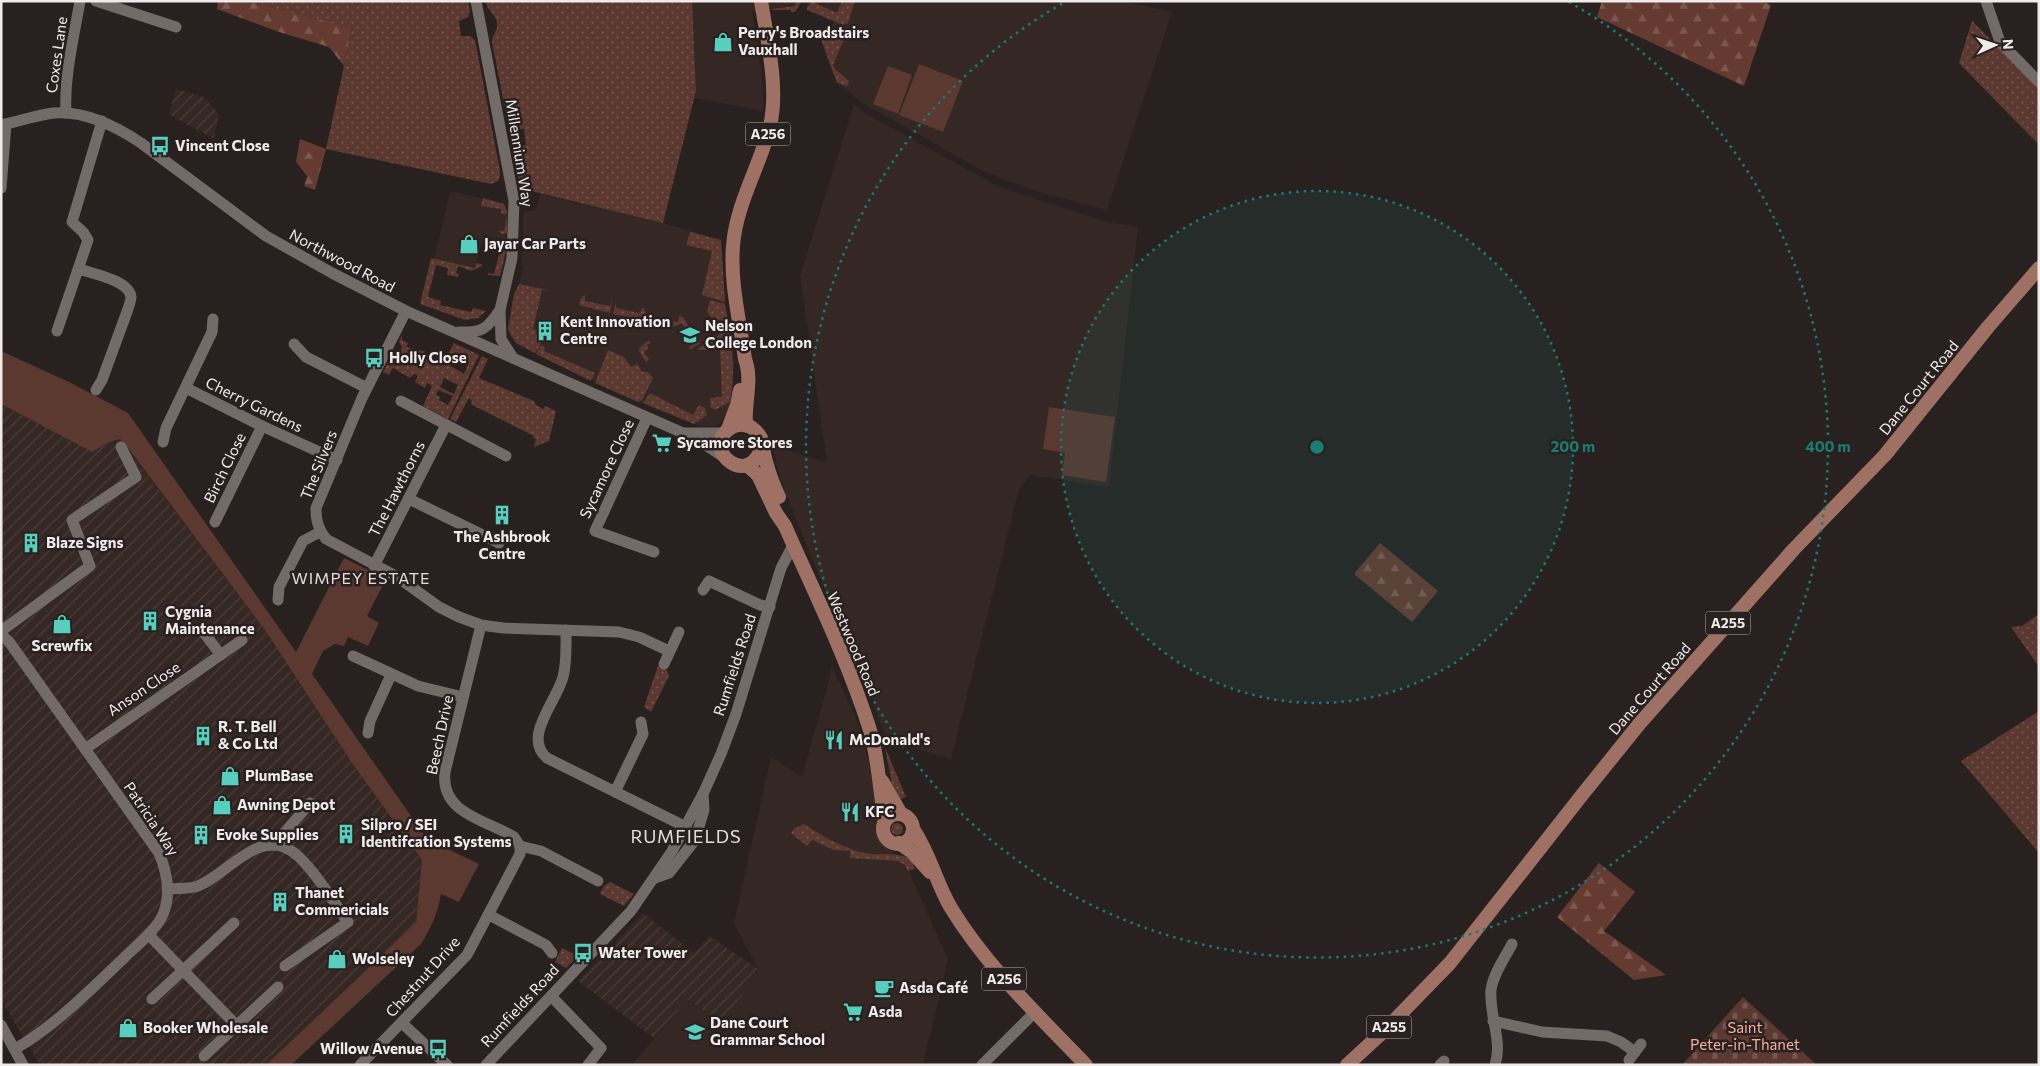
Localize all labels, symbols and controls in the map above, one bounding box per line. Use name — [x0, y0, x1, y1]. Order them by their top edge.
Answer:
street label: Coxes Lane — [42, 15, 70, 94]
north arrow — [1970, 20, 2020, 70]
place label: Perry's Broadstairs Vauxhall — [738, 23, 869, 58]
shop icon: Perry's Broadstairs Vauxhall — [712, 31, 734, 53]
text: N — [2000, 39, 2017, 50]
street label: Millennium Way — [503, 98, 537, 208]
road number: A256 — [746, 122, 790, 146]
bus stop icon: Vincent Close — [149, 135, 171, 157]
place label: Vincent Close — [175, 136, 270, 154]
street label: Northwood Road — [287, 225, 398, 296]
shop icon: Jayar Car Parts — [458, 233, 480, 255]
place label: Jayar Car Parts — [484, 234, 586, 252]
place label: Kent Innovation Centre — [560, 312, 670, 347]
place label: Nelson College London — [705, 316, 812, 351]
building icon: Kent Innovation Centre — [534, 320, 556, 342]
school or university icon: Nelson College London — [679, 324, 701, 346]
street label: Dane Court Road — [1875, 337, 1962, 438]
bus stop icon: Holly Close — [363, 347, 385, 369]
place label: Holly Close — [389, 348, 467, 366]
street label: Cherry Gardens — [203, 373, 306, 435]
street label: Sycamore Close — [575, 416, 637, 521]
street label: The Silvers — [296, 427, 340, 502]
street label: Birch Close — [199, 429, 249, 506]
supermarket icon: Sycamore Stores — [651, 432, 673, 454]
place label: Sycamore Stores — [677, 433, 792, 451]
text: 200 m — [1551, 437, 1595, 455]
text: 400 m — [1805, 437, 1851, 455]
street label: The Hawthorns — [364, 438, 428, 539]
centre of rings — [1308, 438, 1326, 456]
building icon: The Ashbrook Centre — [491, 504, 513, 526]
place label: The Ashbrook Centre — [454, 527, 551, 562]
building icon: Blaze Signs — [20, 532, 42, 554]
place label: Blaze Signs — [46, 533, 123, 551]
district label: WIMPEY ESTATE — [291, 568, 431, 587]
street label: Westwood Road — [824, 589, 884, 698]
place label: Cygnia Maintenance — [165, 602, 255, 637]
building icon: Cygnia Maintenance — [139, 610, 161, 632]
street label: Rumfields Road — [709, 611, 759, 718]
road number: A255 — [1706, 612, 1750, 634]
shop icon: Screwfix — [51, 613, 73, 635]
place label: Screwfix — [31, 636, 93, 654]
street label: Dane Court Road — [1604, 639, 1694, 738]
street label: Anson Close — [104, 657, 183, 719]
street label: Beech Drive — [422, 693, 456, 776]
place label: R. T. Bell & Co Ltd — [218, 717, 278, 752]
building icon: R. T. Bell & Co Ltd — [192, 725, 214, 747]
restaurant icon: McDonald's — [823, 729, 845, 751]
place label: McDonald's — [849, 730, 930, 748]
shop icon: PlumBase — [219, 765, 241, 787]
place label: PlumBase — [245, 766, 313, 784]
street label: Patricia Way — [121, 778, 183, 859]
shop icon: Awning Depot — [211, 794, 233, 816]
place label: Awning Depot — [237, 795, 335, 813]
restaurant icon: KFC — [839, 801, 861, 823]
place label: KFC — [865, 802, 894, 820]
place label: Silpro / SEI Identifcation Systems — [361, 815, 511, 850]
building icon: Silpro / SEI Identifcation Systems — [335, 823, 357, 845]
building icon: Evoke Supplies — [190, 824, 212, 846]
place label: Evoke Supplies — [216, 825, 319, 843]
district label: RUMFIELDS — [630, 825, 742, 847]
place label: Thanet Commericials — [295, 883, 389, 918]
building icon: Thanet Commericials — [269, 891, 291, 913]
street label: Chestnut Drive — [381, 932, 463, 1020]
bus stop icon: Water Tower — [572, 942, 594, 964]
place label: Water Tower — [598, 943, 687, 961]
shop icon: Wolseley — [326, 948, 348, 970]
place label: Wolseley — [352, 949, 415, 967]
street label: Rumfields Road — [476, 960, 562, 1050]
road number: A256 — [982, 968, 1026, 991]
cafe icon: Asda Café — [873, 977, 895, 999]
place label: Asda Café — [899, 978, 968, 996]
supermarket icon: Asda — [842, 1001, 864, 1023]
place label: Asda — [868, 1002, 903, 1020]
place label: Dane Court Grammar School — [710, 1013, 825, 1048]
road number: A255 — [1366, 1016, 1412, 1038]
shop icon: Booker Wholesale — [117, 1017, 139, 1039]
place label: Booker Wholesale — [143, 1018, 268, 1036]
park label: Saint Peter-in-Thanet — [1690, 1018, 1800, 1053]
school or university icon: Dane Court Grammar School — [684, 1021, 706, 1043]
bus stop icon: Willow Avenue — [427, 1038, 449, 1060]
place label: Willow Avenue — [320, 1039, 423, 1057]

